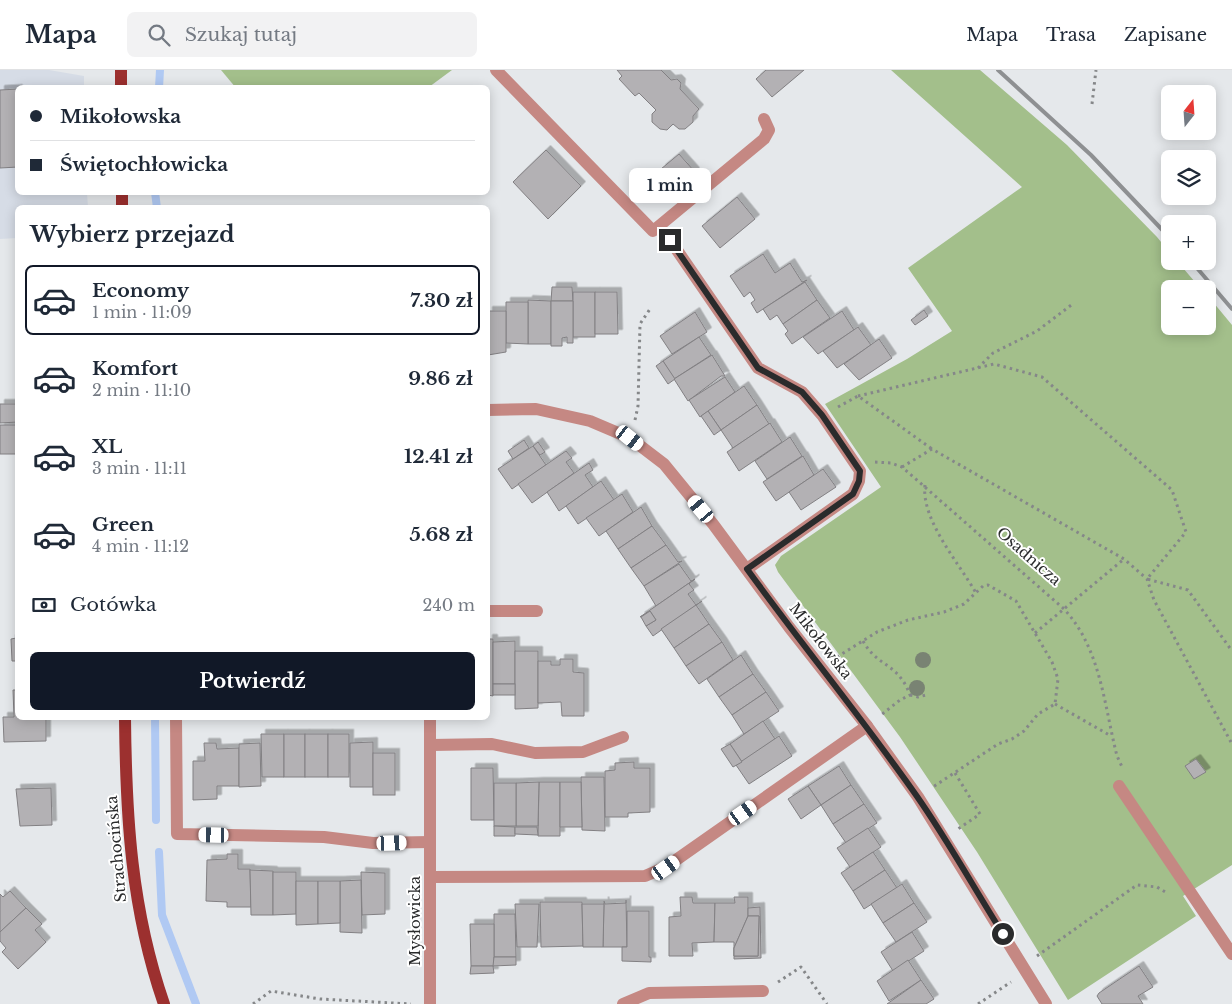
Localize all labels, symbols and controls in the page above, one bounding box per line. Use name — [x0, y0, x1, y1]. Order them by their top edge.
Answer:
search box — [127, 12, 477, 57]
text: Mapa — [25, 20, 97, 49]
icon: search — [145, 21, 173, 49]
text: Szukaj tutaj — [185, 23, 297, 46]
text: Mapa — [966, 24, 1018, 46]
text: Trasa — [1046, 24, 1096, 46]
text: Zapisane — [1124, 24, 1207, 46]
north arrow — [1161, 85, 1216, 140]
map controls — [1161, 85, 1216, 335]
text: Mikołowska — [60, 105, 181, 128]
button: layers — [1161, 150, 1216, 205]
text: Świętochłowicka — [60, 153, 228, 176]
callout: 1 min — [629, 168, 711, 202]
text: 1 min — [647, 175, 693, 195]
button: + — [1161, 215, 1216, 270]
text: Wybierz przejazd — [30, 221, 234, 248]
route end — [659, 229, 681, 251]
icon: car — [32, 278, 77, 323]
text: Economy — [92, 279, 189, 302]
button: − — [1161, 280, 1216, 335]
text: 7.30 zł — [410, 289, 473, 312]
text: 1 min · 11:09 — [92, 302, 192, 322]
icon: car — [32, 356, 77, 401]
text: Komfort — [92, 357, 178, 380]
text: 9.86 zł — [408, 367, 473, 390]
text: 2 min · 11:10 — [92, 380, 191, 400]
car — [613, 423, 646, 453]
icon: car — [32, 434, 77, 479]
text: XL — [92, 435, 122, 458]
text: 12.41 zł — [404, 445, 473, 468]
text: 3 min · 11:11 — [92, 458, 187, 478]
car — [685, 493, 716, 525]
icon: car — [32, 512, 77, 557]
text: Green — [92, 513, 154, 536]
text: 5.68 zł — [410, 523, 473, 546]
street label: Osadnicza — [993, 523, 1066, 590]
text: 4 min · 11:12 — [92, 536, 189, 556]
icon: cash — [30, 591, 58, 619]
text: Gotówka — [70, 593, 157, 616]
text: 240 m — [423, 595, 475, 615]
street label: Mikołowska — [785, 599, 857, 683]
button: Potwierdź — [30, 652, 475, 710]
street label: Strachocińska — [102, 794, 130, 903]
car — [726, 798, 759, 828]
car — [198, 827, 229, 843]
car — [376, 835, 407, 851]
car — [649, 853, 682, 883]
street label: Mysłowicka — [405, 875, 424, 966]
route start — [992, 923, 1014, 945]

